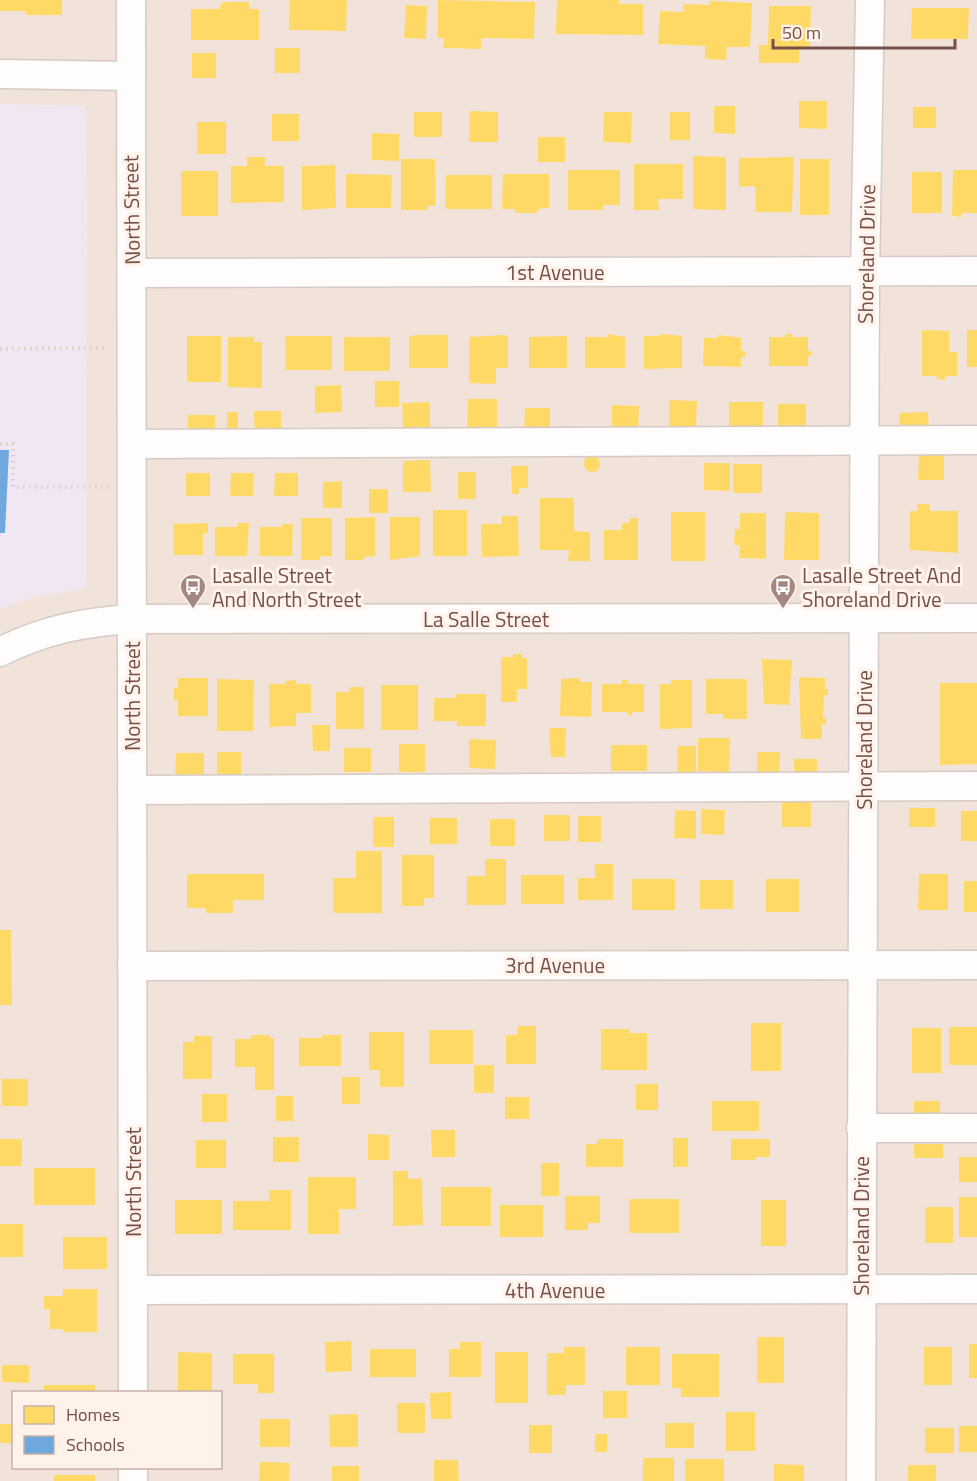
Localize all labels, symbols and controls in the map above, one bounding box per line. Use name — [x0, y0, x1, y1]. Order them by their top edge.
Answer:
scale bar — [773, 12, 954, 50]
text: 50 m — [782, 19, 821, 46]
street label: North Street — [114, 154, 148, 265]
street label: Shoreland Drive — [849, 184, 883, 324]
street label: 1st Avenue — [505, 256, 605, 288]
place label: Lasalle Street And North Street — [212, 559, 362, 615]
place label: Lasalle Street And Shoreland Drive — [802, 559, 961, 615]
bus stop icon: Lasalle Street And North Street — [178, 572, 208, 610]
bus stop icon: Lasalle Street And Shoreland Drive — [768, 572, 798, 610]
street label: La Salle Street — [423, 603, 550, 635]
street label: North Street — [116, 640, 148, 751]
street label: Shoreland Drive — [848, 670, 880, 810]
street label: 3rd Avenue — [505, 949, 605, 981]
street label: North Street — [117, 1126, 149, 1237]
street label: Shoreland Drive — [845, 1156, 877, 1296]
street label: 4th Avenue — [505, 1274, 605, 1306]
legend — [12, 1391, 222, 1469]
text: Homes — [66, 1401, 120, 1428]
text: Schools — [66, 1431, 125, 1458]

